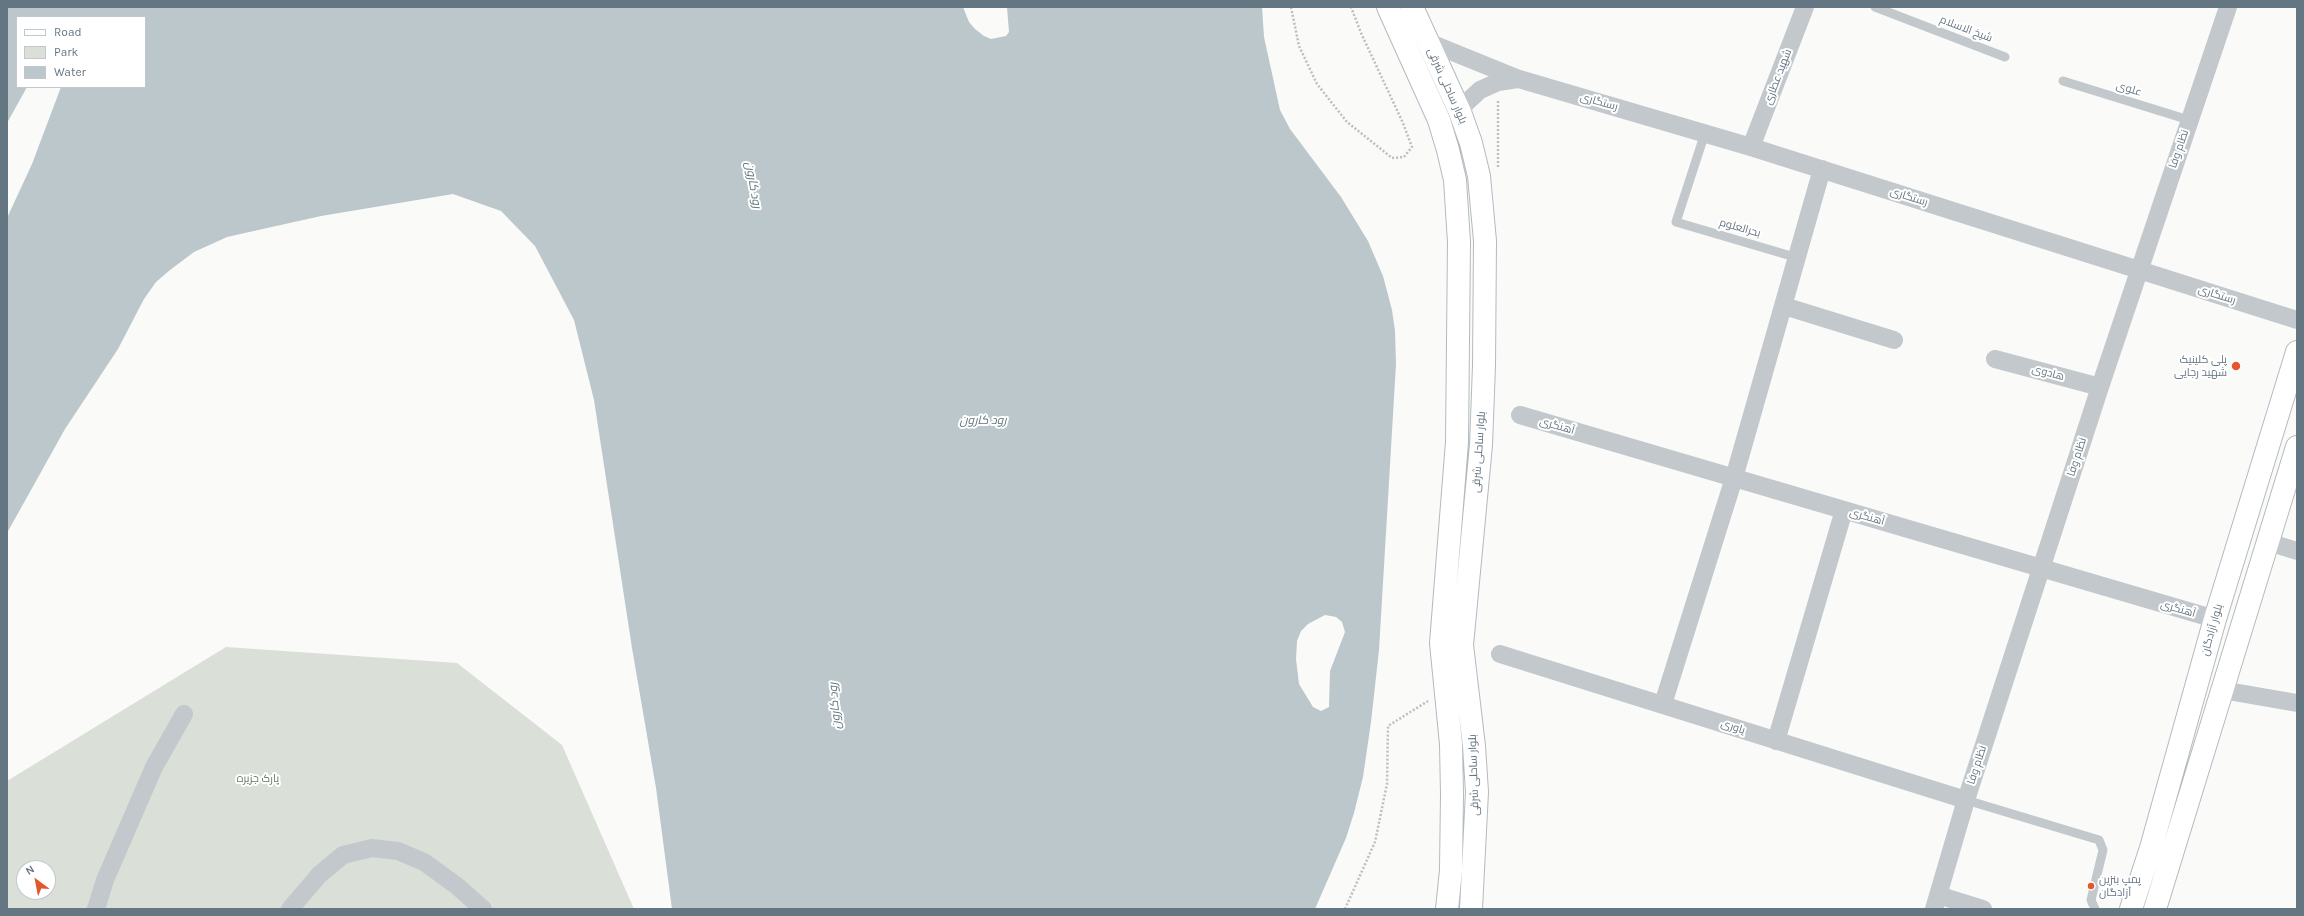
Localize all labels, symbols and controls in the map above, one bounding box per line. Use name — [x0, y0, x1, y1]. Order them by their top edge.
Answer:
street label: شیخ الاسلام — [1938, 13, 1994, 45]
legend — [16, 16, 146, 88]
text: Road — [54, 25, 82, 39]
text: Park — [54, 45, 78, 59]
street label: بلوار ساحلی شرقی — [1424, 46, 1470, 126]
street label: شهید عطاری — [1761, 47, 1795, 107]
text: Water — [54, 65, 86, 79]
street label: علوی — [2115, 79, 2143, 99]
street label: رستگاری — [1578, 90, 1620, 114]
street label: نظام وفا — [2166, 128, 2192, 170]
water label: رود کارون — [742, 161, 764, 209]
street label: رستگاری — [1888, 185, 1930, 209]
street label: بحرالعلوم — [1718, 216, 1762, 240]
street label: رستگاری — [2196, 283, 2238, 307]
place label: پلی کلینیک شهید رجایی — [2174, 353, 2227, 379]
marker: پلی کلینیک شهید رجایی — [2230, 360, 2242, 372]
street label: هادوی — [2030, 362, 2066, 384]
street label: بلوار ساحلی شرقی — [1470, 411, 1488, 493]
water label: رود کارون — [960, 414, 1006, 428]
street label: آهنگری — [1538, 415, 1576, 437]
street label: نظام وفا — [2065, 436, 2089, 478]
street label: آهنگری — [1848, 506, 1886, 528]
street label: آهنگری — [2159, 598, 2197, 620]
street label: بلوار آزادگان — [2198, 603, 2226, 657]
water label: رود کارون — [826, 682, 844, 730]
street label: یاوری — [1719, 717, 1747, 737]
street label: بلوار ساحلی شرقی — [1466, 734, 1482, 816]
street label: نظام وفا — [1965, 744, 1989, 786]
park label: پارک جزیره — [237, 772, 279, 786]
north arrow — [16, 860, 56, 900]
text: N — [23, 863, 37, 878]
place label: پمپ بنزین آزادگان — [2099, 873, 2141, 899]
marker: پمپ بنزین آزادگان — [2086, 881, 2096, 891]

